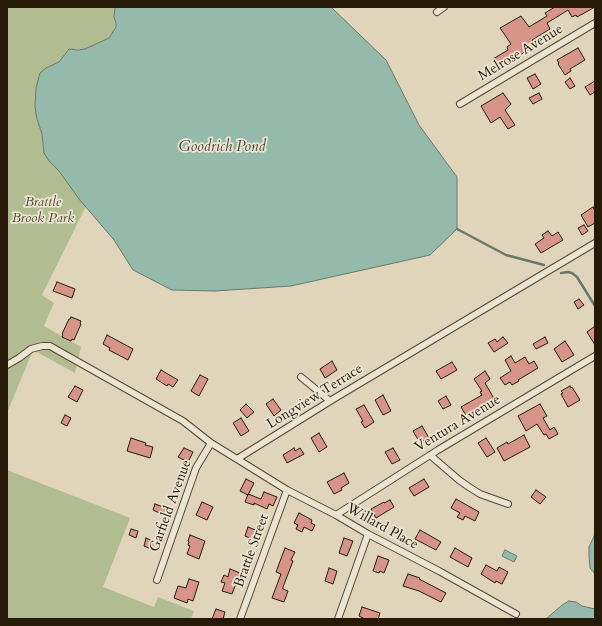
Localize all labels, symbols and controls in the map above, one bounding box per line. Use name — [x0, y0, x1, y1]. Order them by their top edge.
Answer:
street label: Melrose Avenue — [476, 21, 566, 85]
water label: Goodrich Pond — [178, 139, 266, 157]
park label: Brattle Brook Park — [12, 195, 74, 228]
street label: Longview Terrace — [264, 361, 366, 433]
street label: Ventura Avenue — [412, 392, 504, 456]
street label: Garfield Avenue — [147, 458, 195, 554]
street label: Willard Place — [343, 500, 421, 554]
street label: Brattle Street — [231, 512, 273, 590]

